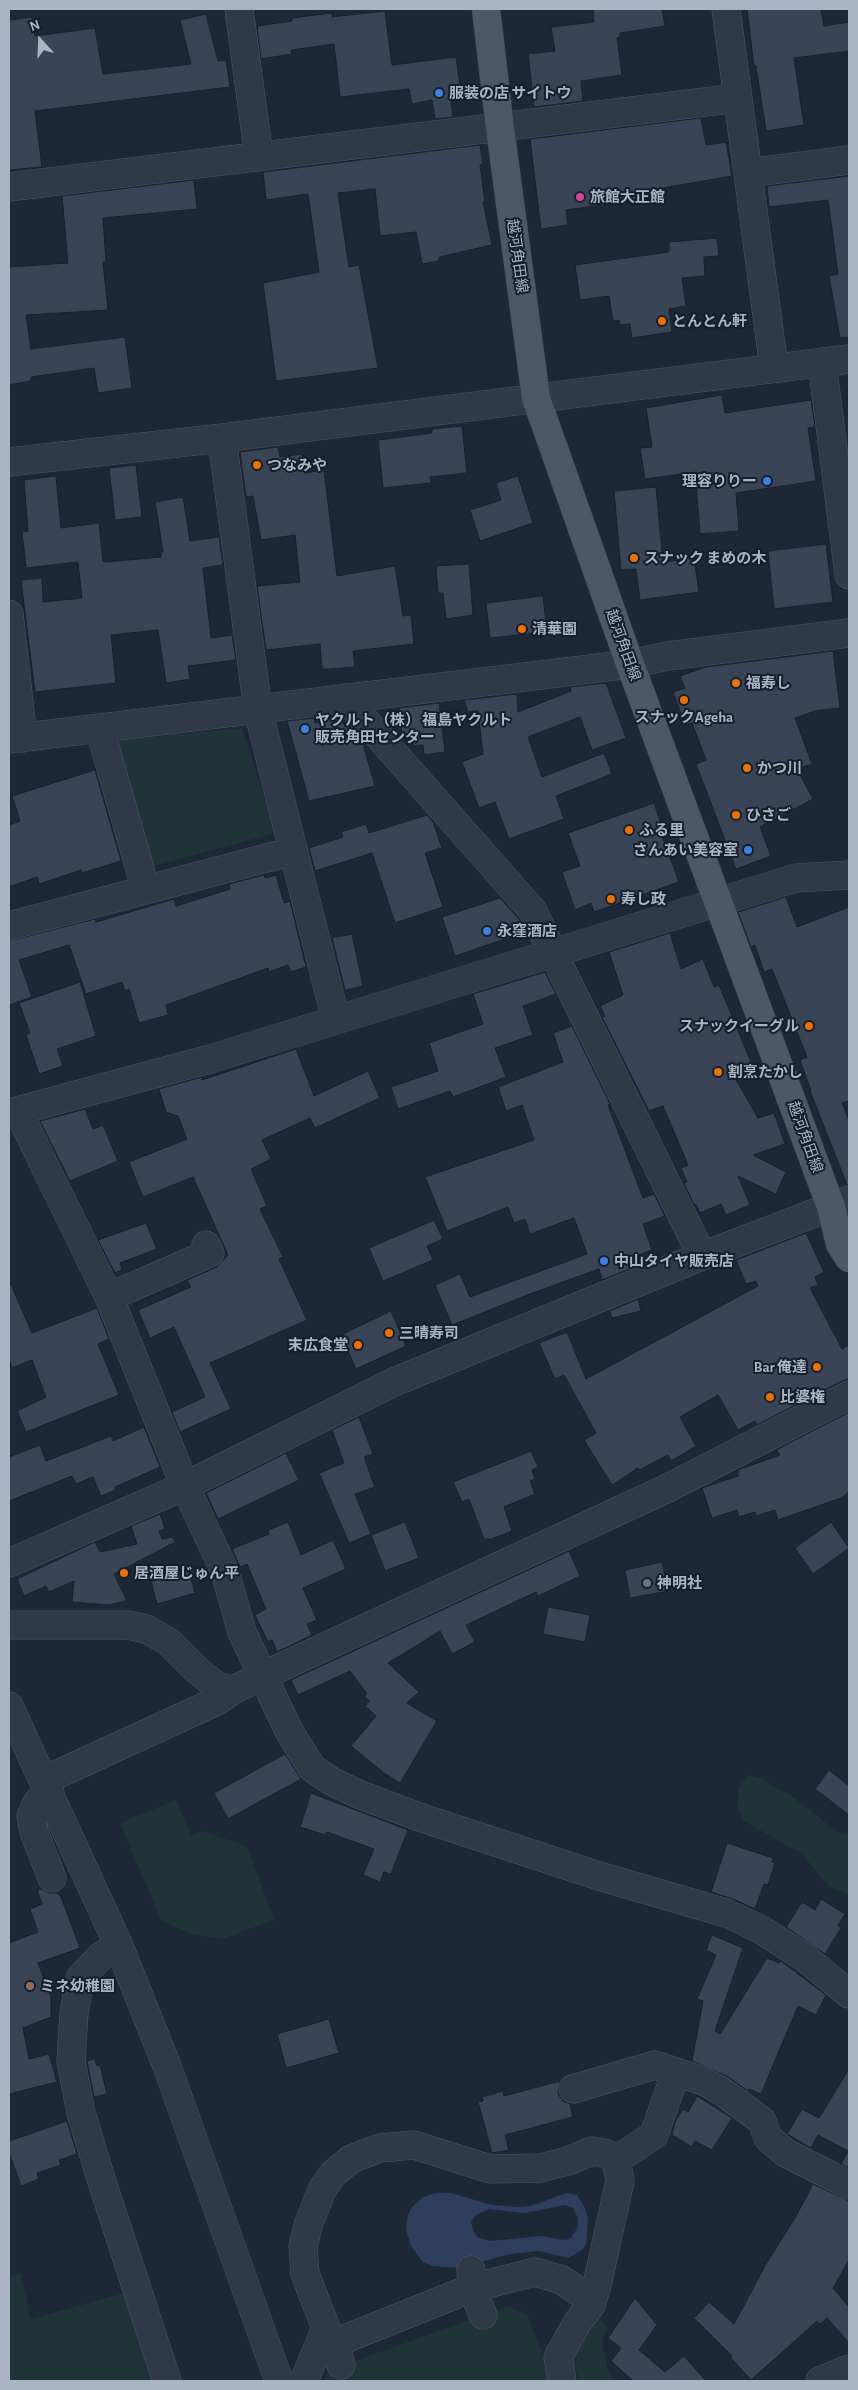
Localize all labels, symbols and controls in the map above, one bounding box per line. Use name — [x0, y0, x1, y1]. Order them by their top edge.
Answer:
north arrow — [15, 15, 65, 65]
text: N — [28, 18, 42, 34]
place label: 服装の店 サイトウ — [449, 84, 571, 102]
marker: 服装の店 サイトウ — [433, 87, 445, 99]
place label: 旅館大正館 — [590, 188, 665, 206]
marker: 旅館大正館 — [574, 191, 586, 203]
street label: 越河角田線 — [503, 218, 531, 294]
place label: とんとん軒 — [672, 312, 747, 330]
marker: とんとん軒 — [656, 315, 668, 327]
place label: つなみや — [267, 456, 327, 474]
marker: つなみや — [251, 459, 263, 471]
place label: 理容りりー — [682, 472, 757, 490]
marker: 理容りりー — [761, 475, 773, 487]
place label: スナック まめの木 — [644, 549, 766, 567]
marker: スナック まめの木 — [628, 552, 640, 564]
street label: 越河角田線 — [602, 607, 644, 683]
place label: 清華園 — [532, 620, 577, 638]
marker: 清華園 — [516, 623, 528, 635]
place label: 福寿し — [746, 674, 791, 692]
marker: 福寿し — [730, 677, 742, 689]
marker: スナックAgeha — [678, 694, 690, 706]
place label: スナックAgeha — [635, 708, 733, 726]
place label: ヤクルト（株） 福島ヤクルト 販売角田センター — [315, 711, 512, 746]
marker: ヤクルト（株） 福島ヤクルト 販売角田センター — [299, 723, 311, 735]
place label: かつ川 — [757, 759, 802, 777]
marker: かつ川 — [741, 762, 753, 774]
place label: ひさご — [746, 806, 791, 824]
marker: ひさご — [730, 809, 742, 821]
place label: ふる里 — [639, 821, 684, 839]
marker: ふる里 — [623, 824, 635, 836]
place label: さんあい美容室 — [633, 841, 738, 859]
marker: さんあい美容室 — [742, 844, 754, 856]
place label: 寿し政 — [621, 890, 666, 908]
marker: 寿し政 — [605, 893, 617, 905]
place label: 永窪酒店 — [497, 922, 557, 940]
marker: 永窪酒店 — [481, 925, 493, 937]
place label: スナックイーグル — [679, 1017, 799, 1035]
marker: スナックイーグル — [803, 1020, 815, 1032]
place label: 割烹たかし — [728, 1063, 803, 1081]
marker: 割烹たかし — [712, 1066, 724, 1078]
street label: 越河角田線 — [784, 1099, 826, 1175]
place label: 中山タイヤ販売店 — [614, 1252, 734, 1270]
marker: 中山タイヤ販売店 — [598, 1255, 610, 1267]
place label: 三晴寿司 — [399, 1324, 459, 1342]
marker: 三晴寿司 — [383, 1327, 395, 1339]
place label: 末広食堂 — [288, 1336, 348, 1354]
marker: 末広食堂 — [352, 1339, 364, 1351]
place label: Bar 俺達 — [754, 1358, 807, 1376]
marker: Bar 俺達 — [811, 1361, 823, 1373]
place label: 比婆権 — [780, 1388, 825, 1406]
marker: 比婆権 — [764, 1391, 776, 1403]
place label: 居酒屋じゅん平 — [134, 1564, 239, 1582]
marker: 居酒屋じゅん平 — [118, 1567, 130, 1579]
place label: 神明社 — [657, 1574, 702, 1592]
marker: 神明社 — [641, 1577, 653, 1589]
place label: ミネ幼稚園 — [40, 1977, 115, 1995]
marker: ミネ幼稚園 — [24, 1980, 36, 1992]

